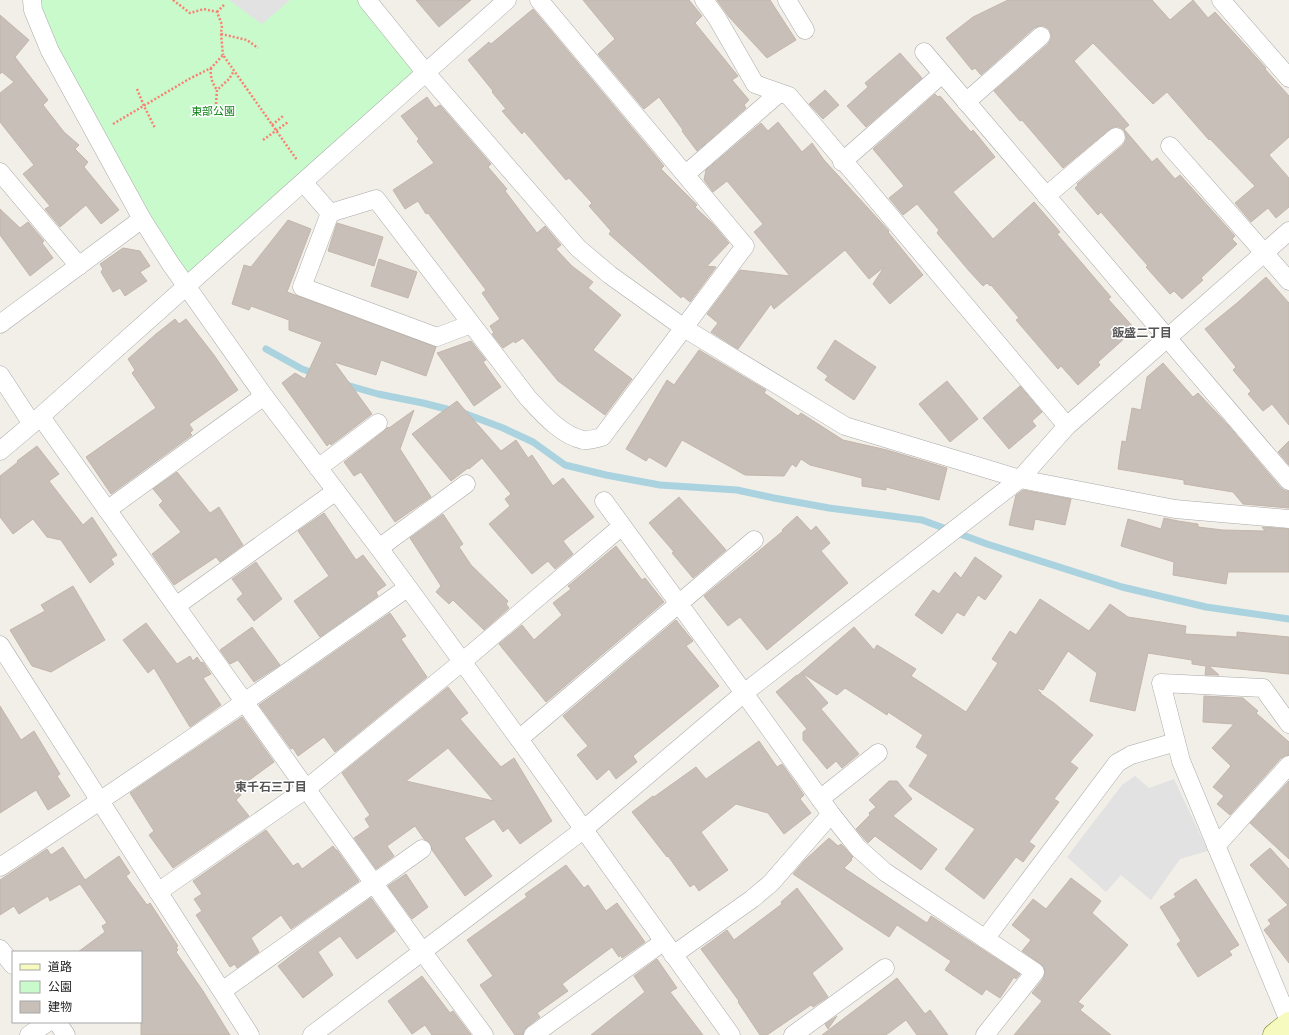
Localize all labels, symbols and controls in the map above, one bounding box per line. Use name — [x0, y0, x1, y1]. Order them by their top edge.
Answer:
park label: 東部公園 — [191, 105, 235, 117]
district label: 飯盛二丁目 — [1112, 326, 1172, 340]
district label: 東千石三丁目 — [235, 780, 307, 794]
legend — [12, 951, 142, 1023]
text: 道路 — [48, 960, 72, 974]
text: 公園 — [48, 980, 72, 994]
text: 建物 — [48, 1000, 72, 1014]

